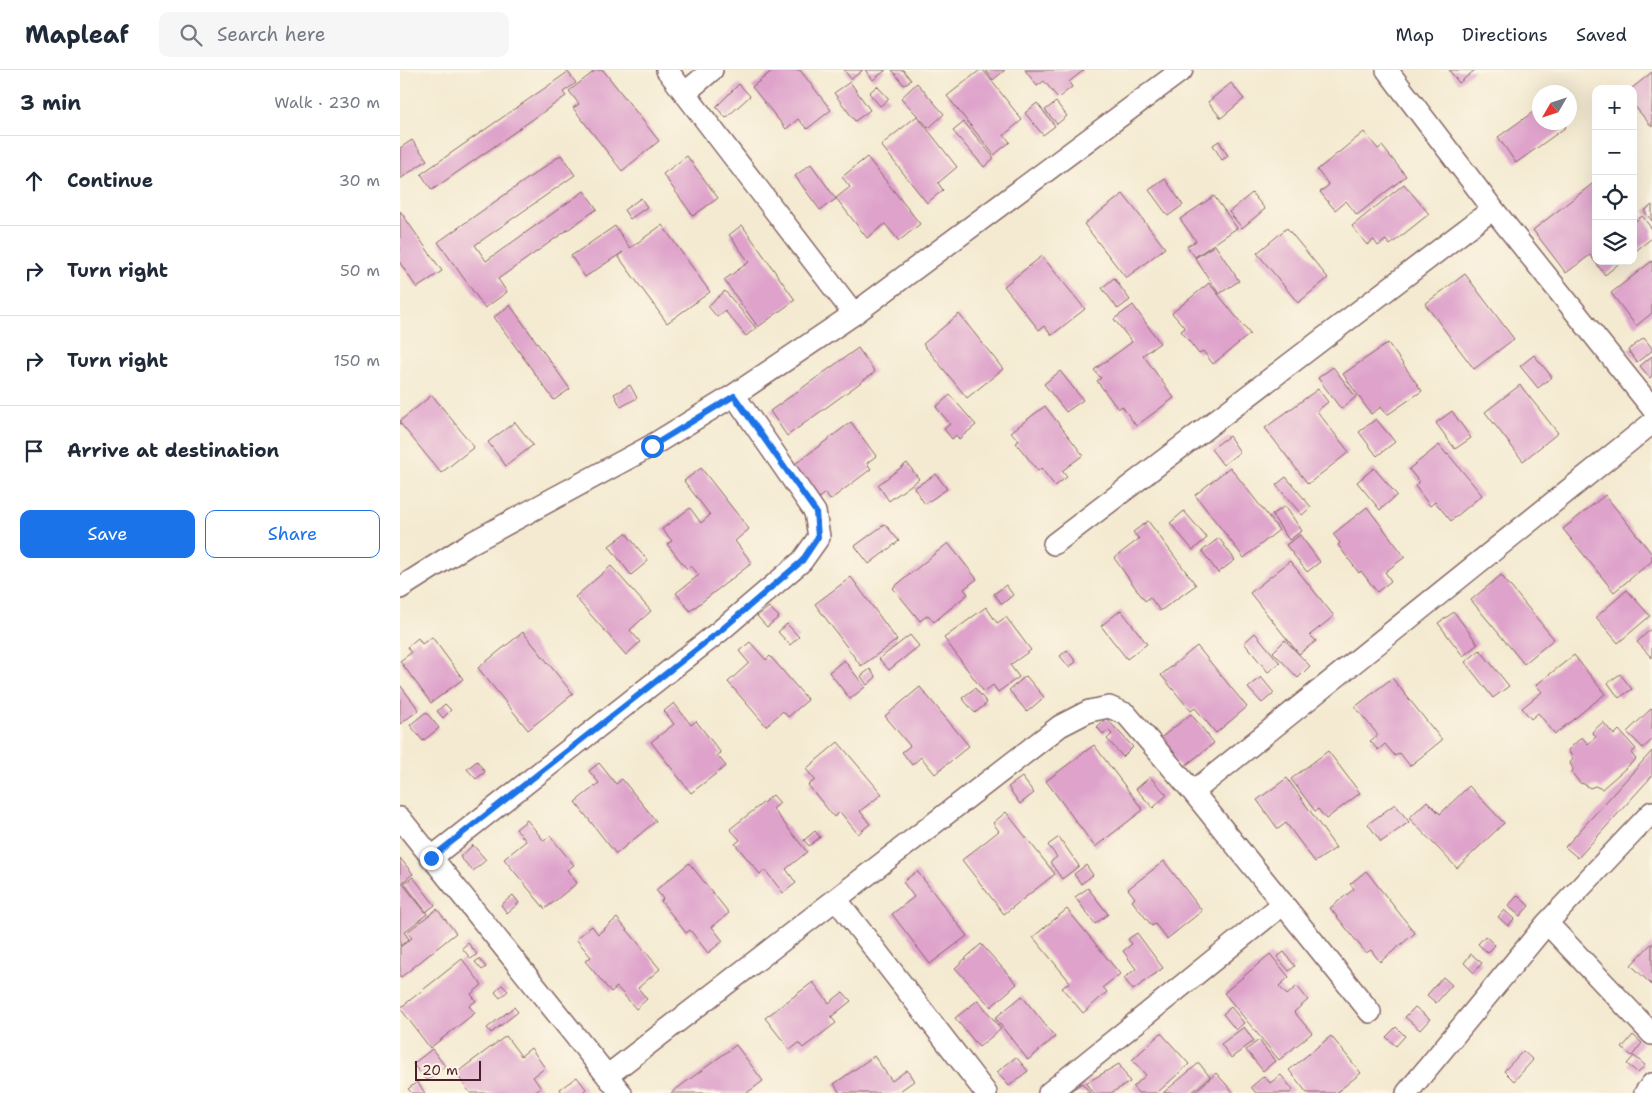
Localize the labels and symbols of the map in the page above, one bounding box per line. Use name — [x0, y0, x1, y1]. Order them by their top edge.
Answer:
north arrow — [1532, 85, 1577, 130]
route start — [641, 435, 664, 458]
route end — [420, 847, 443, 870]
scale bar — [415, 1058, 481, 1081]

